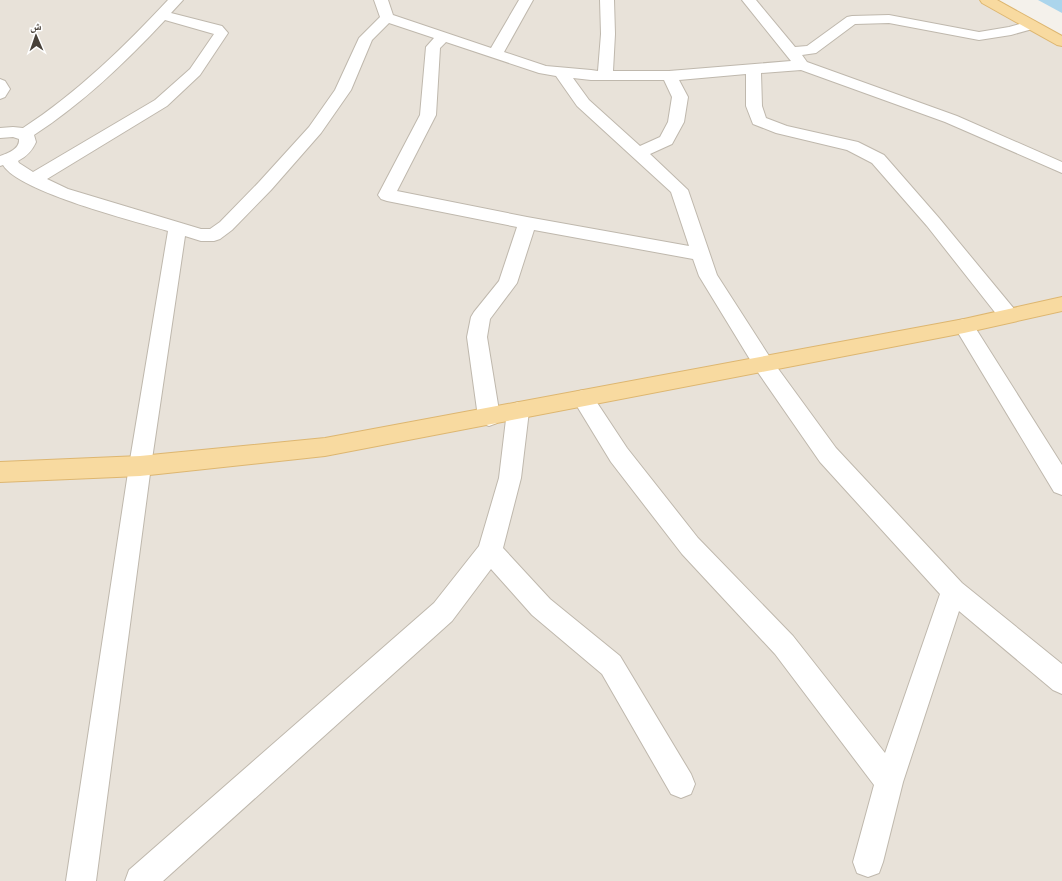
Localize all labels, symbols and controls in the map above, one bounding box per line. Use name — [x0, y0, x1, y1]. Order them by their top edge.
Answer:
north arrow — [16, 16, 56, 56]
text: ش — [30, 20, 42, 34]

